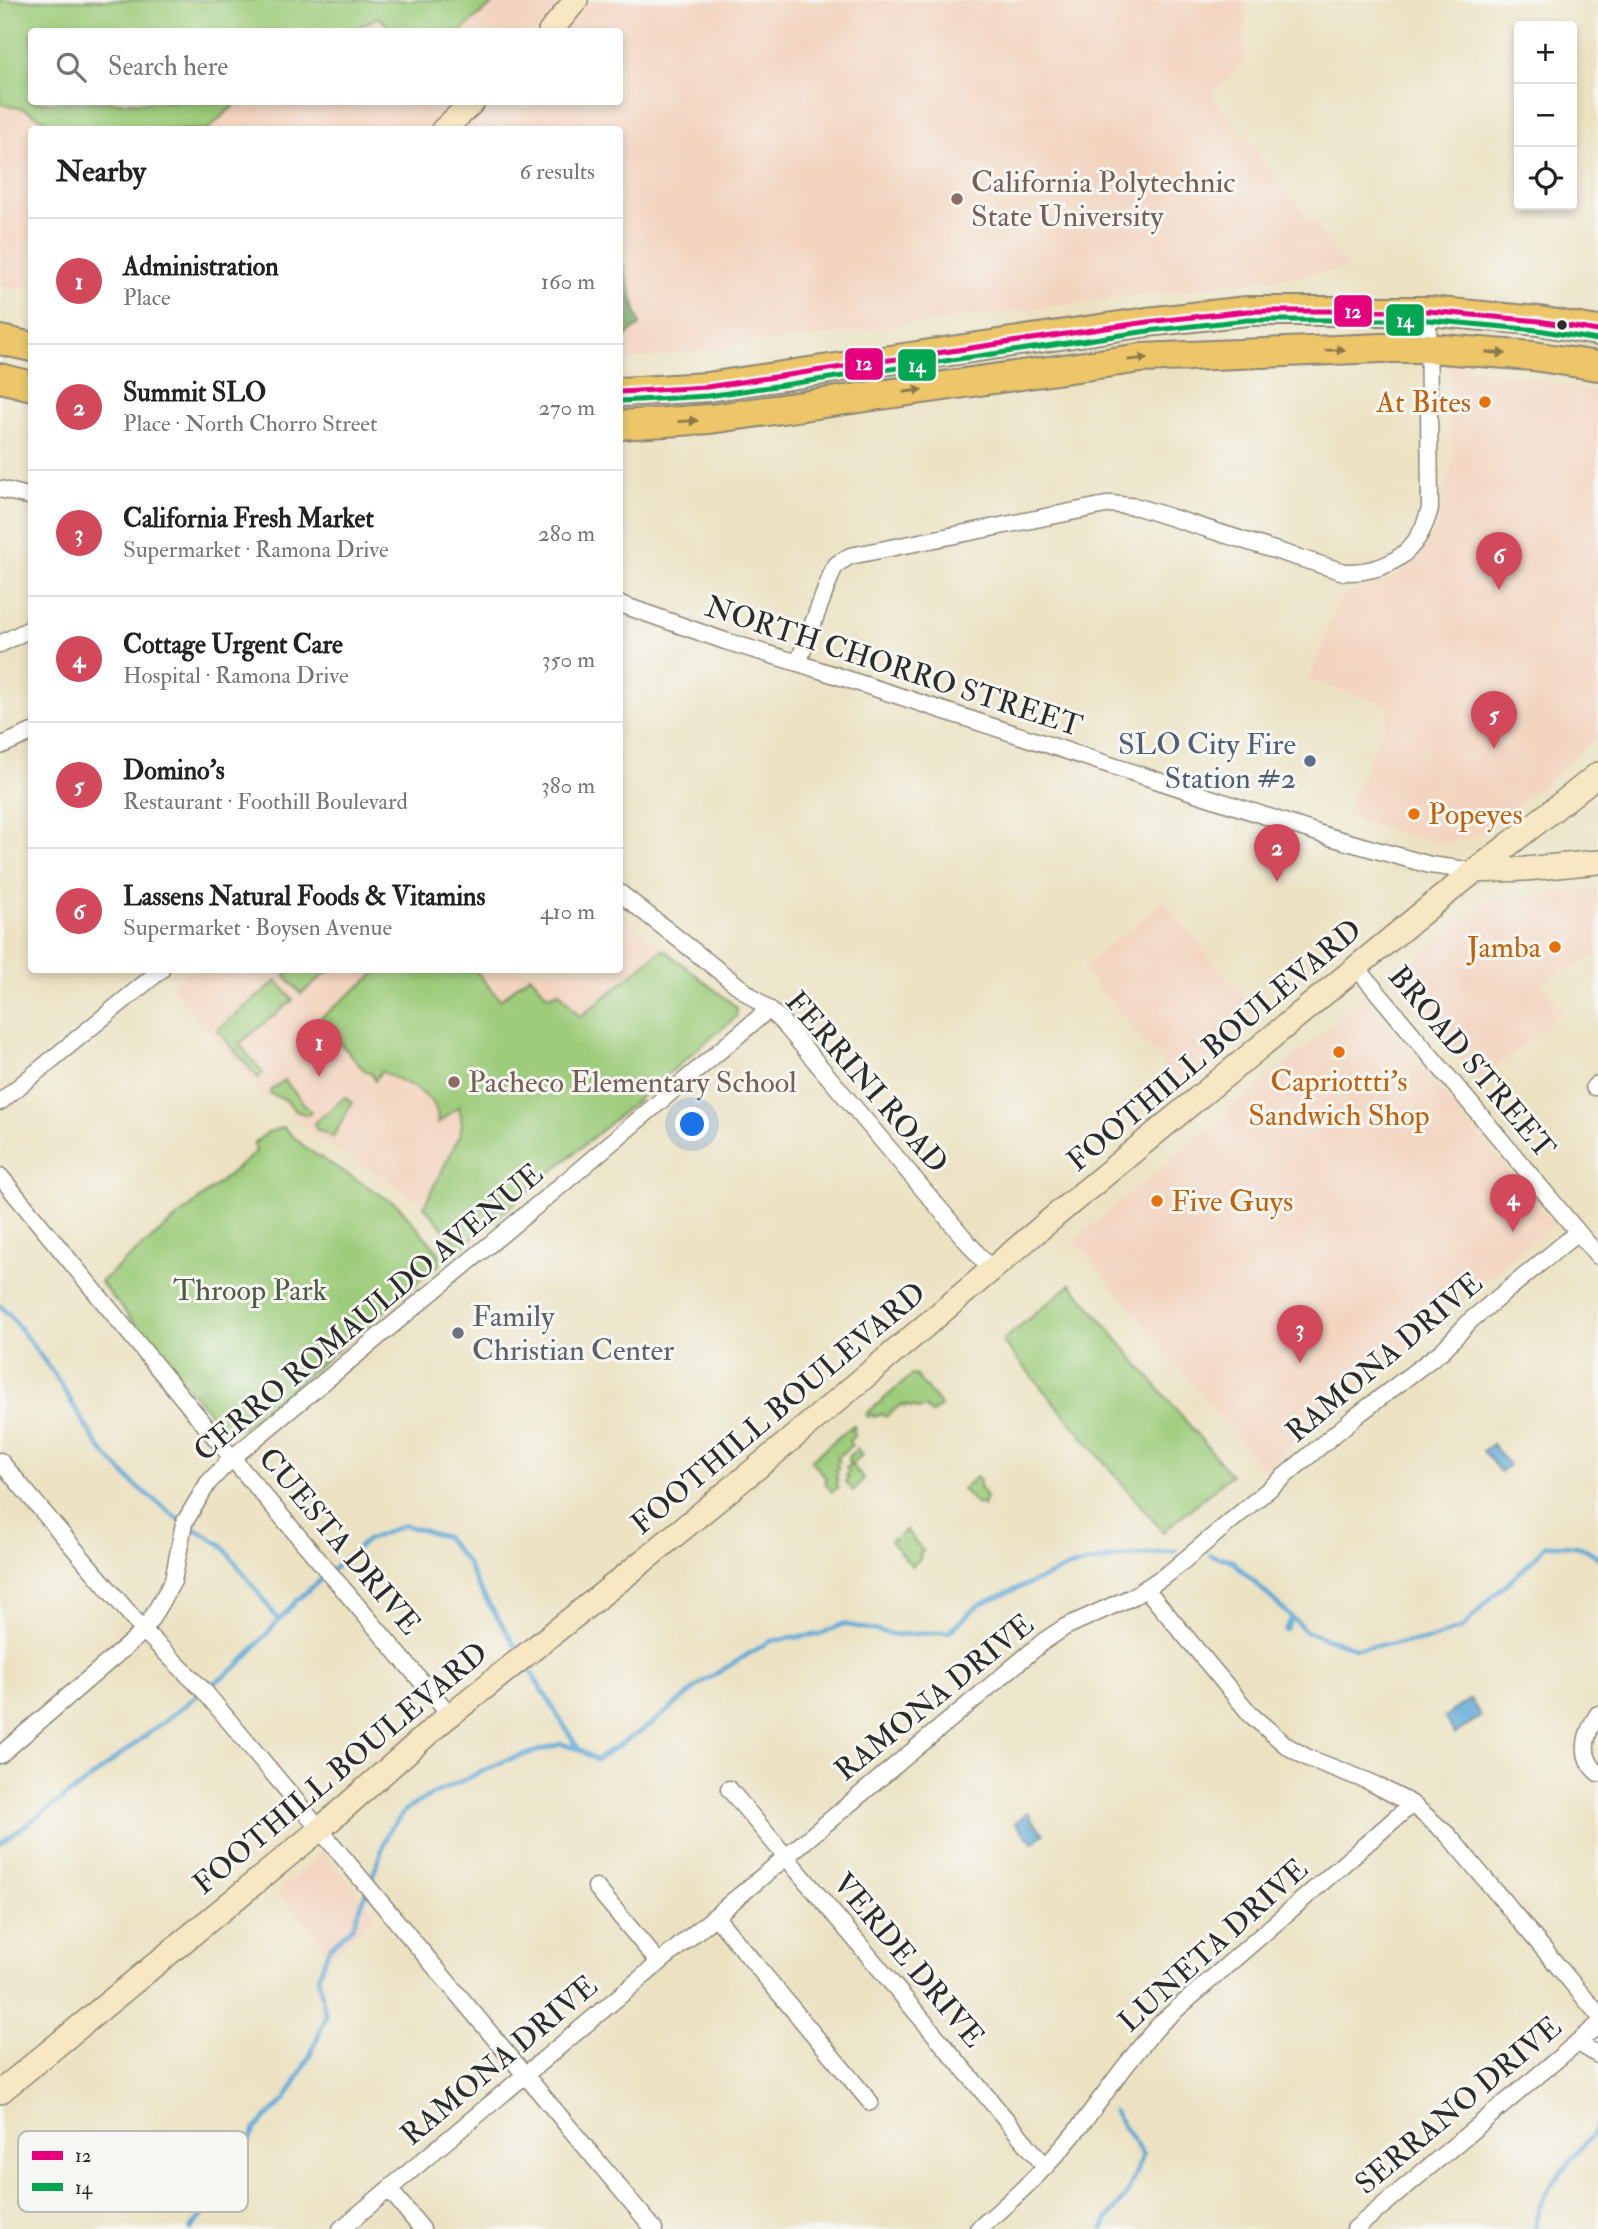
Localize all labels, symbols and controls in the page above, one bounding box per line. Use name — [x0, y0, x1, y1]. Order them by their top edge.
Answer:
map controls — [1514, 21, 1577, 210]
button: + — [1514, 21, 1577, 84]
search box — [28, 28, 623, 105]
icon: search — [52, 48, 90, 86]
text: Search here — [108, 51, 228, 83]
button: − — [1514, 84, 1577, 147]
button: locate — [1514, 147, 1577, 210]
text: Nearby — [56, 153, 146, 190]
text: 6 results — [520, 157, 595, 186]
place label: California Polytechnic State University — [971, 164, 1235, 235]
marker: California Polytechnic State University — [949, 191, 965, 207]
text: Administration — [123, 251, 279, 283]
text: 1 — [75, 267, 83, 296]
text: 160 m — [541, 267, 595, 296]
text: Place — [123, 283, 171, 312]
line badge: 12 — [1333, 294, 1373, 328]
text: 12 — [1345, 300, 1362, 324]
line badge: 14 — [1385, 303, 1425, 337]
text: 14 — [1396, 309, 1415, 333]
unlabelled marker — [1555, 318, 1569, 332]
one-way arrow — [1325, 344, 1347, 355]
line badge: 12 — [844, 347, 884, 381]
line badge: 14 — [897, 348, 937, 382]
one-way arrow — [1485, 348, 1507, 359]
text: 12 — [856, 352, 873, 376]
one-way arrow — [1127, 353, 1149, 364]
text: 14 — [908, 354, 927, 378]
text: Summit SLO — [123, 377, 266, 409]
place label: At Bites — [1375, 384, 1471, 421]
one-way arrow — [902, 385, 924, 396]
text: 2 — [73, 393, 85, 422]
text: 270 m — [538, 393, 595, 422]
marker: At Bites — [1477, 394, 1493, 410]
text: Place · North Chorro Street — [123, 409, 377, 438]
one-way arrow — [677, 415, 699, 426]
text: California Fresh Market — [123, 503, 374, 535]
text: 3 — [75, 519, 83, 548]
text: 280 m — [538, 519, 595, 548]
pin: 6 — [1476, 532, 1522, 590]
text: Supermarket · Ramona Drive — [123, 535, 389, 564]
street label: NORTH CHORRO STREET — [701, 588, 1087, 745]
text: Cottage Urgent Care — [123, 629, 343, 661]
text: 4 — [73, 645, 85, 674]
text: 350 m — [542, 645, 595, 674]
text: Hospital · Ramona Drive — [123, 661, 349, 690]
pin: 5 — [1471, 691, 1517, 749]
place label: SLO City Fire Station #2 — [1118, 726, 1296, 797]
marker: SLO City Fire Station #2 — [1302, 753, 1318, 769]
text: Domino's — [123, 755, 225, 787]
text: 5 — [74, 771, 84, 800]
text: 380 m — [541, 771, 595, 800]
text: Restaurant · Foothill Boulevard — [123, 787, 408, 816]
place label: Popeyes — [1428, 796, 1523, 833]
marker: Popeyes — [1406, 806, 1422, 822]
pin: 2 — [1254, 824, 1300, 882]
text: Lassens Natural Foods & Vitamins — [123, 881, 485, 913]
text: 6 — [73, 897, 85, 926]
text: 410 m — [540, 897, 595, 926]
street label: FOOTHILL BOULEVARD — [1059, 911, 1369, 1179]
text: Supermarket · Boysen Avenue — [123, 913, 392, 942]
place label: Jamba — [1466, 929, 1542, 966]
marker: Jamba — [1547, 939, 1563, 955]
street label: BROAD STREET — [1380, 958, 1563, 1166]
street label: FERRINI ROAD — [777, 984, 956, 1181]
pin: 1 — [296, 1019, 342, 1077]
marker: Capriottti's Sandwich Shop — [1331, 1044, 1347, 1060]
place label: Capriottti's Sandwich Shop — [1248, 1063, 1430, 1134]
place label: Pacheco Elementary School — [468, 1064, 797, 1101]
marker: Pacheco Elementary School — [446, 1074, 462, 1090]
your location — [675, 1107, 709, 1141]
street label: CERRO ROMAULDO AVENUE — [186, 1155, 550, 1469]
pin: 4 — [1490, 1174, 1536, 1232]
place label: Five Guys — [1171, 1183, 1293, 1220]
marker: Five Guys — [1149, 1193, 1165, 1209]
street label: RAMONA DRIVE — [1278, 1264, 1490, 1450]
park label: Throop Park — [173, 1272, 327, 1309]
street label: FOOTHILL BOULEVARD — [623, 1274, 933, 1542]
place label: Family Christian Center — [472, 1298, 674, 1369]
pin: 3 — [1277, 1305, 1323, 1363]
marker: Family Christian Center — [450, 1325, 466, 1341]
street label: CUESTA DRIVE — [251, 1440, 429, 1642]
street label: RAMONA DRIVE — [827, 1606, 1041, 1789]
street label: FOOTHILL BOULEVARD — [185, 1634, 495, 1902]
street label: LUNETA DRIVE — [1111, 1851, 1316, 2040]
street label: VERDE DRIVE — [825, 1865, 992, 2055]
street label: RAMONA DRIVE — [393, 1967, 605, 2153]
street label: SERRANO DRIVE — [1348, 2008, 1569, 2202]
legend — [18, 2131, 248, 2212]
text: 12 — [75, 2144, 91, 2168]
text: 14 — [75, 2176, 93, 2200]

